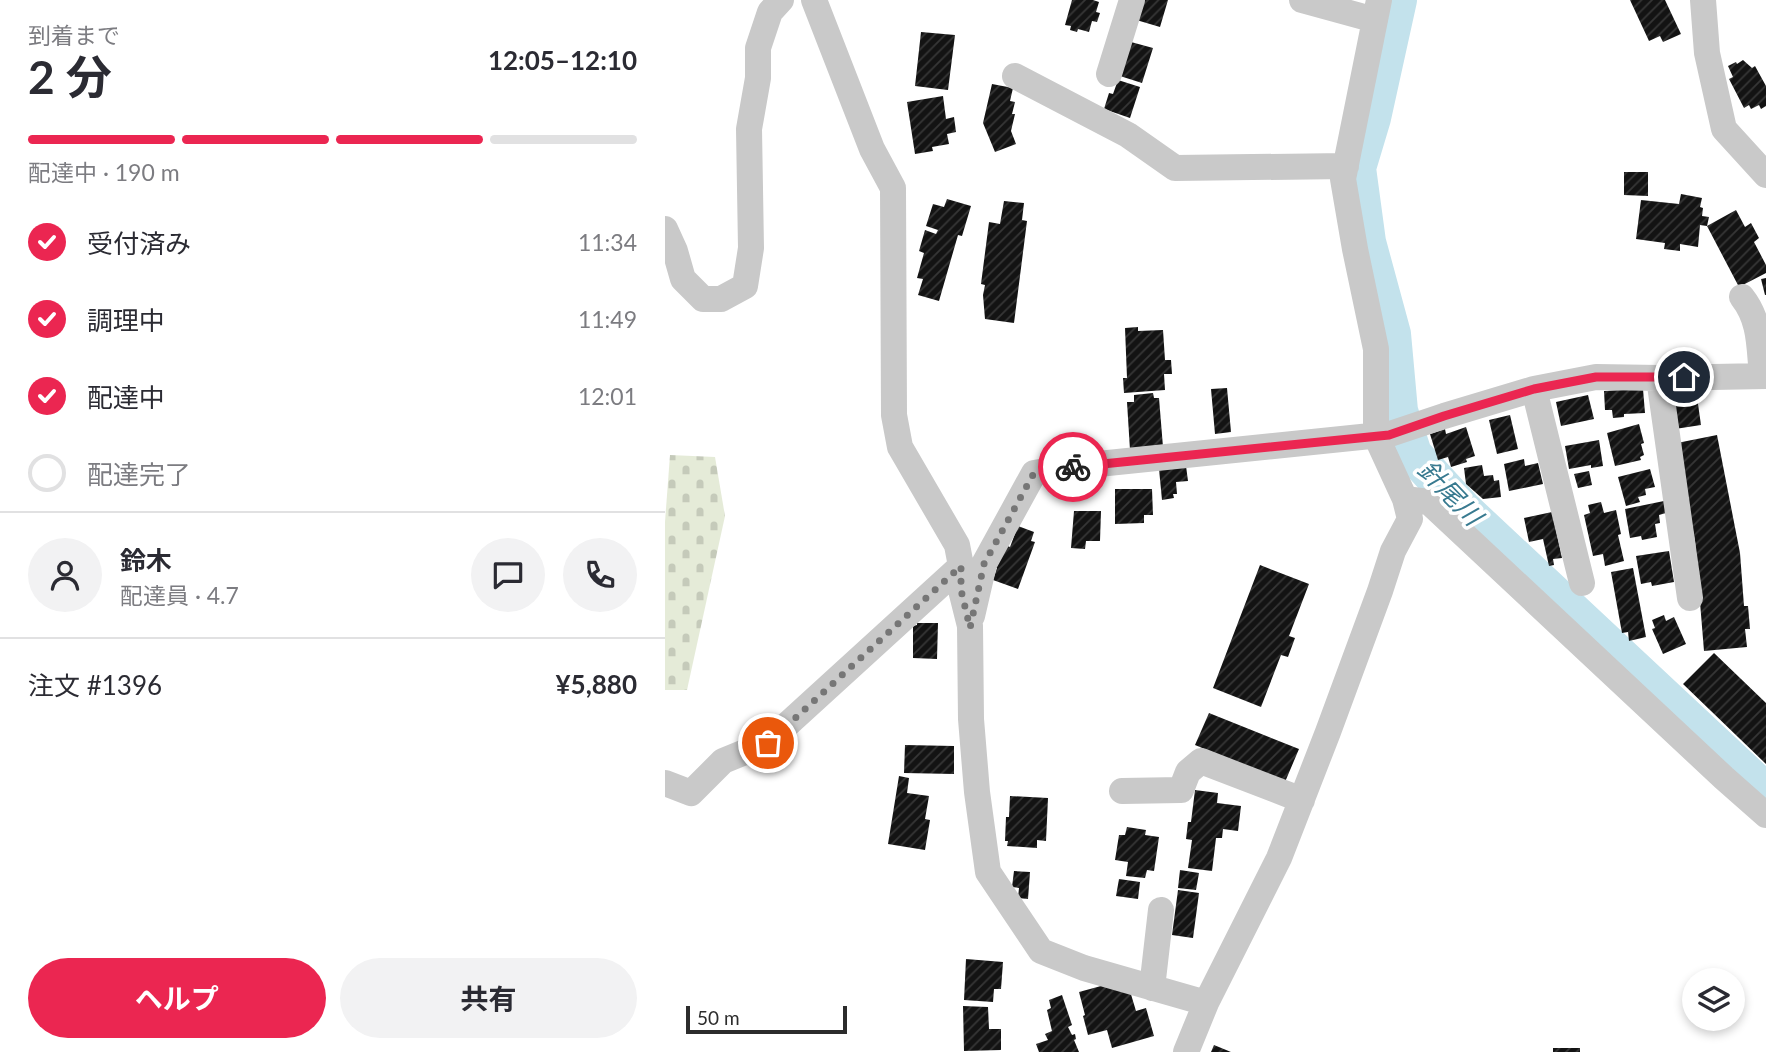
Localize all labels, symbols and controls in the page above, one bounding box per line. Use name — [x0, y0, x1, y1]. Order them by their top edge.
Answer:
text: 到着まで — [28, 21, 120, 49]
text: 12:05–12:10 — [488, 44, 637, 76]
text: 2 分 — [28, 49, 112, 104]
text: 配達中 · 190 m — [28, 158, 180, 186]
icon: check — [28, 223, 66, 261]
text: 受付済み — [87, 227, 191, 259]
text: 11:34 — [578, 228, 637, 256]
icon: check — [28, 300, 66, 338]
text: 調理中 — [87, 304, 165, 336]
text: 11:49 — [578, 305, 637, 333]
pin — [1654, 347, 1714, 407]
icon: home — [1665, 358, 1703, 396]
icon: check — [28, 377, 66, 415]
text: 配達中 — [87, 381, 165, 413]
text: 12:01 — [578, 382, 637, 410]
courier — [1038, 432, 1108, 502]
icon: bike — [1054, 448, 1092, 486]
water label: 針尾川 — [1412, 453, 1491, 534]
text: 配達完了 — [87, 458, 191, 490]
button: person — [28, 538, 102, 612]
button: chat — [471, 538, 545, 612]
button: phone — [563, 538, 637, 612]
text: 鈴木 — [120, 544, 172, 576]
text: 配達員 · 4.7 — [120, 581, 239, 609]
text: ¥5,880 — [556, 668, 637, 700]
text: 注文 #1396 — [28, 669, 162, 701]
pin — [738, 713, 798, 773]
icon: bag — [749, 724, 787, 762]
button: ヘルプ — [28, 958, 326, 1038]
button: 共有 — [340, 958, 637, 1038]
map controls — [1682, 968, 1745, 1031]
button: layers — [1682, 968, 1745, 1031]
scale bar — [686, 1003, 847, 1035]
text: 50 m — [697, 1006, 740, 1029]

